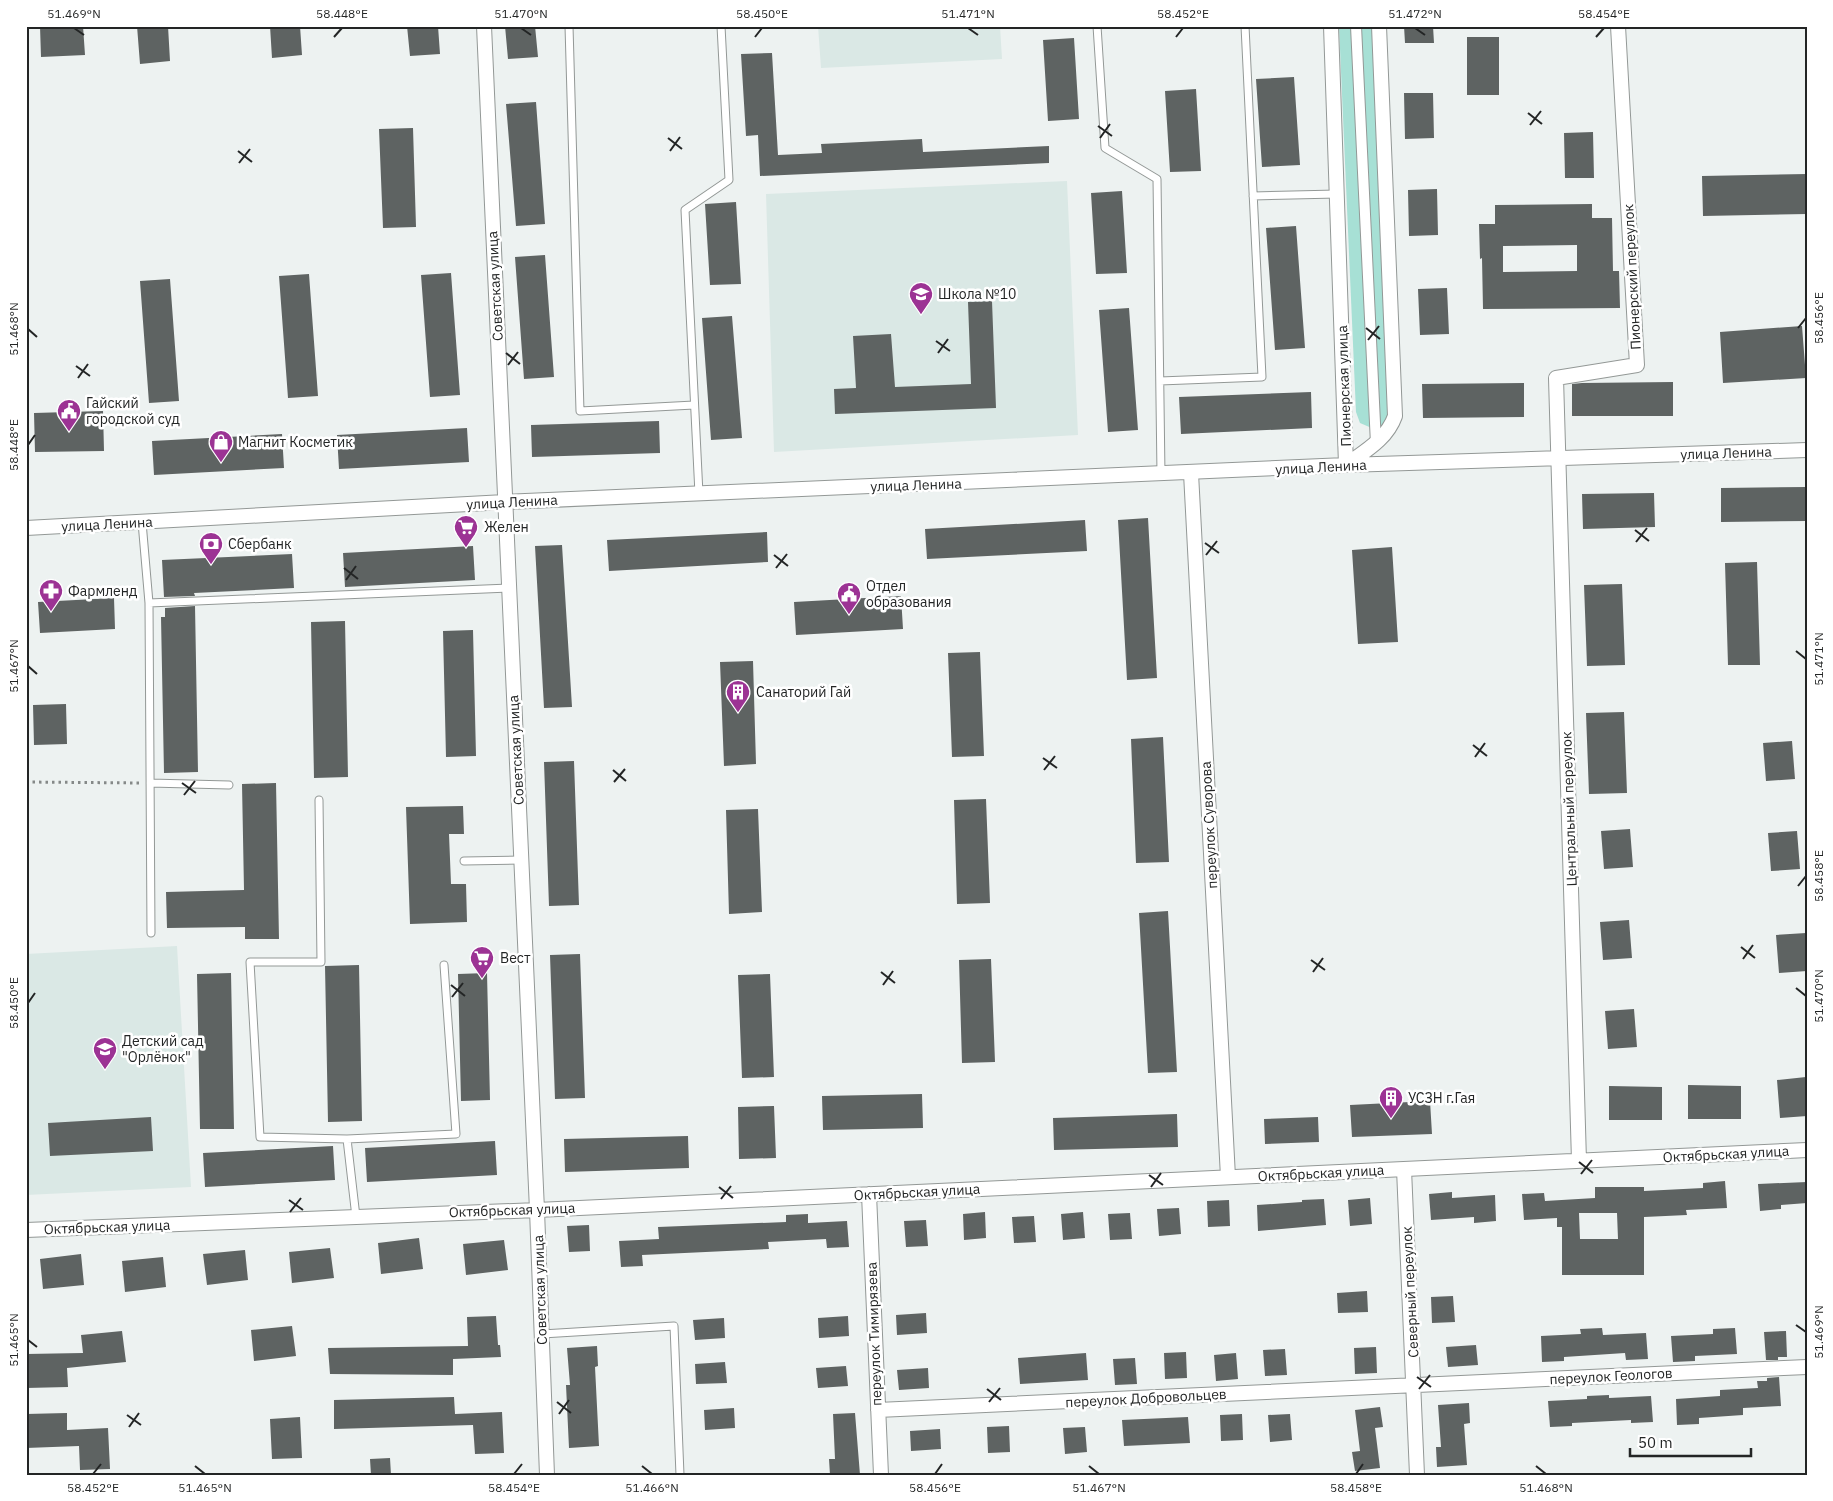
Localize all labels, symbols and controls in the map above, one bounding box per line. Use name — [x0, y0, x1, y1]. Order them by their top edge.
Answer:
text: 51.469°N — [47, 6, 101, 21]
text: 58.448°E — [316, 6, 368, 21]
text: 51.470°N — [494, 6, 548, 21]
text: 58.450°E — [736, 6, 788, 21]
text: 51.471°N — [941, 6, 995, 21]
text: 58.452°E — [1157, 6, 1209, 21]
text: 51.472°N — [1388, 6, 1442, 21]
text: 58.454°E — [1578, 6, 1630, 21]
street label: Пионерский переулок — [1619, 203, 1645, 350]
street label: Советская улица — [483, 230, 507, 341]
school or university icon: Школа №10 — [908, 281, 934, 315]
place label: Школа №10 — [938, 285, 1017, 303]
text: 58.456°E — [1811, 292, 1826, 344]
text: 51.468°N — [6, 302, 21, 356]
street label: Пионерская улица — [1333, 324, 1355, 447]
place label: Гайский городской суд — [86, 394, 180, 428]
public building icon: Гайский городской суд — [56, 398, 82, 432]
text: 58.448°E — [6, 419, 21, 471]
shop icon: Магнит Косметик — [208, 429, 234, 463]
place label: Магнит Косметик — [238, 433, 353, 451]
street label: улица Ленина — [1680, 442, 1773, 464]
street label: улица Ленина — [1275, 456, 1368, 478]
street label: улица Ленина — [870, 474, 963, 496]
street label: улица Ленина — [466, 491, 559, 513]
street label: улица Ленина — [61, 513, 154, 535]
supermarket icon: Желен — [453, 514, 479, 548]
place label: Желен — [484, 518, 529, 536]
bank icon: Сбербанк — [198, 531, 224, 565]
place label: Сбербанк — [228, 535, 292, 553]
place label: Отдел образования — [866, 577, 951, 611]
pharmacy icon: Фармленд — [38, 578, 64, 612]
public building icon: Отдел образования — [836, 581, 862, 615]
place label: Фармленд — [68, 582, 137, 600]
text: 51.471°N — [1811, 632, 1826, 686]
text: 51.467°N — [6, 639, 21, 693]
building icon: Санаторий Гай — [725, 679, 751, 713]
place label: Санаторий Гай — [756, 683, 851, 701]
street label: Советская улица — [504, 694, 528, 805]
street label: Центральный переулок — [1557, 731, 1581, 887]
street label: переулок Суворова — [1197, 760, 1221, 889]
text: 58.458°E — [1811, 850, 1826, 902]
supermarket icon: Вест — [469, 945, 495, 979]
place label: Вест — [500, 949, 531, 967]
text: 51.470°N — [1811, 969, 1826, 1023]
text: 58.450°E — [6, 977, 21, 1029]
place label: Детский сад "Орлёнок" — [122, 1032, 204, 1066]
school or university icon: Детский сад "Орлёнок" — [92, 1036, 118, 1070]
building icon: УСЗН г.Гая — [1378, 1085, 1404, 1119]
place label: УСЗН г.Гая — [1408, 1089, 1475, 1107]
street label: Октябрьская улица — [1662, 1142, 1790, 1166]
street label: Октябрьская улица — [1257, 1161, 1385, 1185]
street label: Октябрьская улица — [853, 1180, 981, 1204]
street label: Октябрьская улица — [448, 1199, 576, 1221]
street label: Октябрьская улица — [43, 1216, 171, 1238]
street label: Северный переулок — [1398, 1226, 1422, 1358]
street label: Советская улица — [529, 1234, 551, 1345]
street label: переулок Тимирязева — [862, 1261, 886, 1406]
text: 51.469°N — [1811, 1305, 1826, 1359]
text: 51.465°N — [6, 1313, 21, 1367]
street label: переулок Геологов — [1549, 1364, 1673, 1388]
street label: переулок Добровольцев — [1065, 1385, 1227, 1411]
scale bar — [1630, 1426, 1752, 1458]
text: 50 m — [1638, 1433, 1673, 1452]
text: 58.452°E — [67, 1480, 119, 1495]
text: 51.465°N — [178, 1480, 232, 1495]
text: 58.454°E — [488, 1480, 540, 1495]
text: 51.466°N — [625, 1480, 679, 1495]
text: 58.456°E — [909, 1480, 961, 1495]
text: 51.467°N — [1072, 1480, 1126, 1495]
text: 58.458°E — [1330, 1480, 1382, 1495]
text: 51.468°N — [1519, 1480, 1573, 1495]

